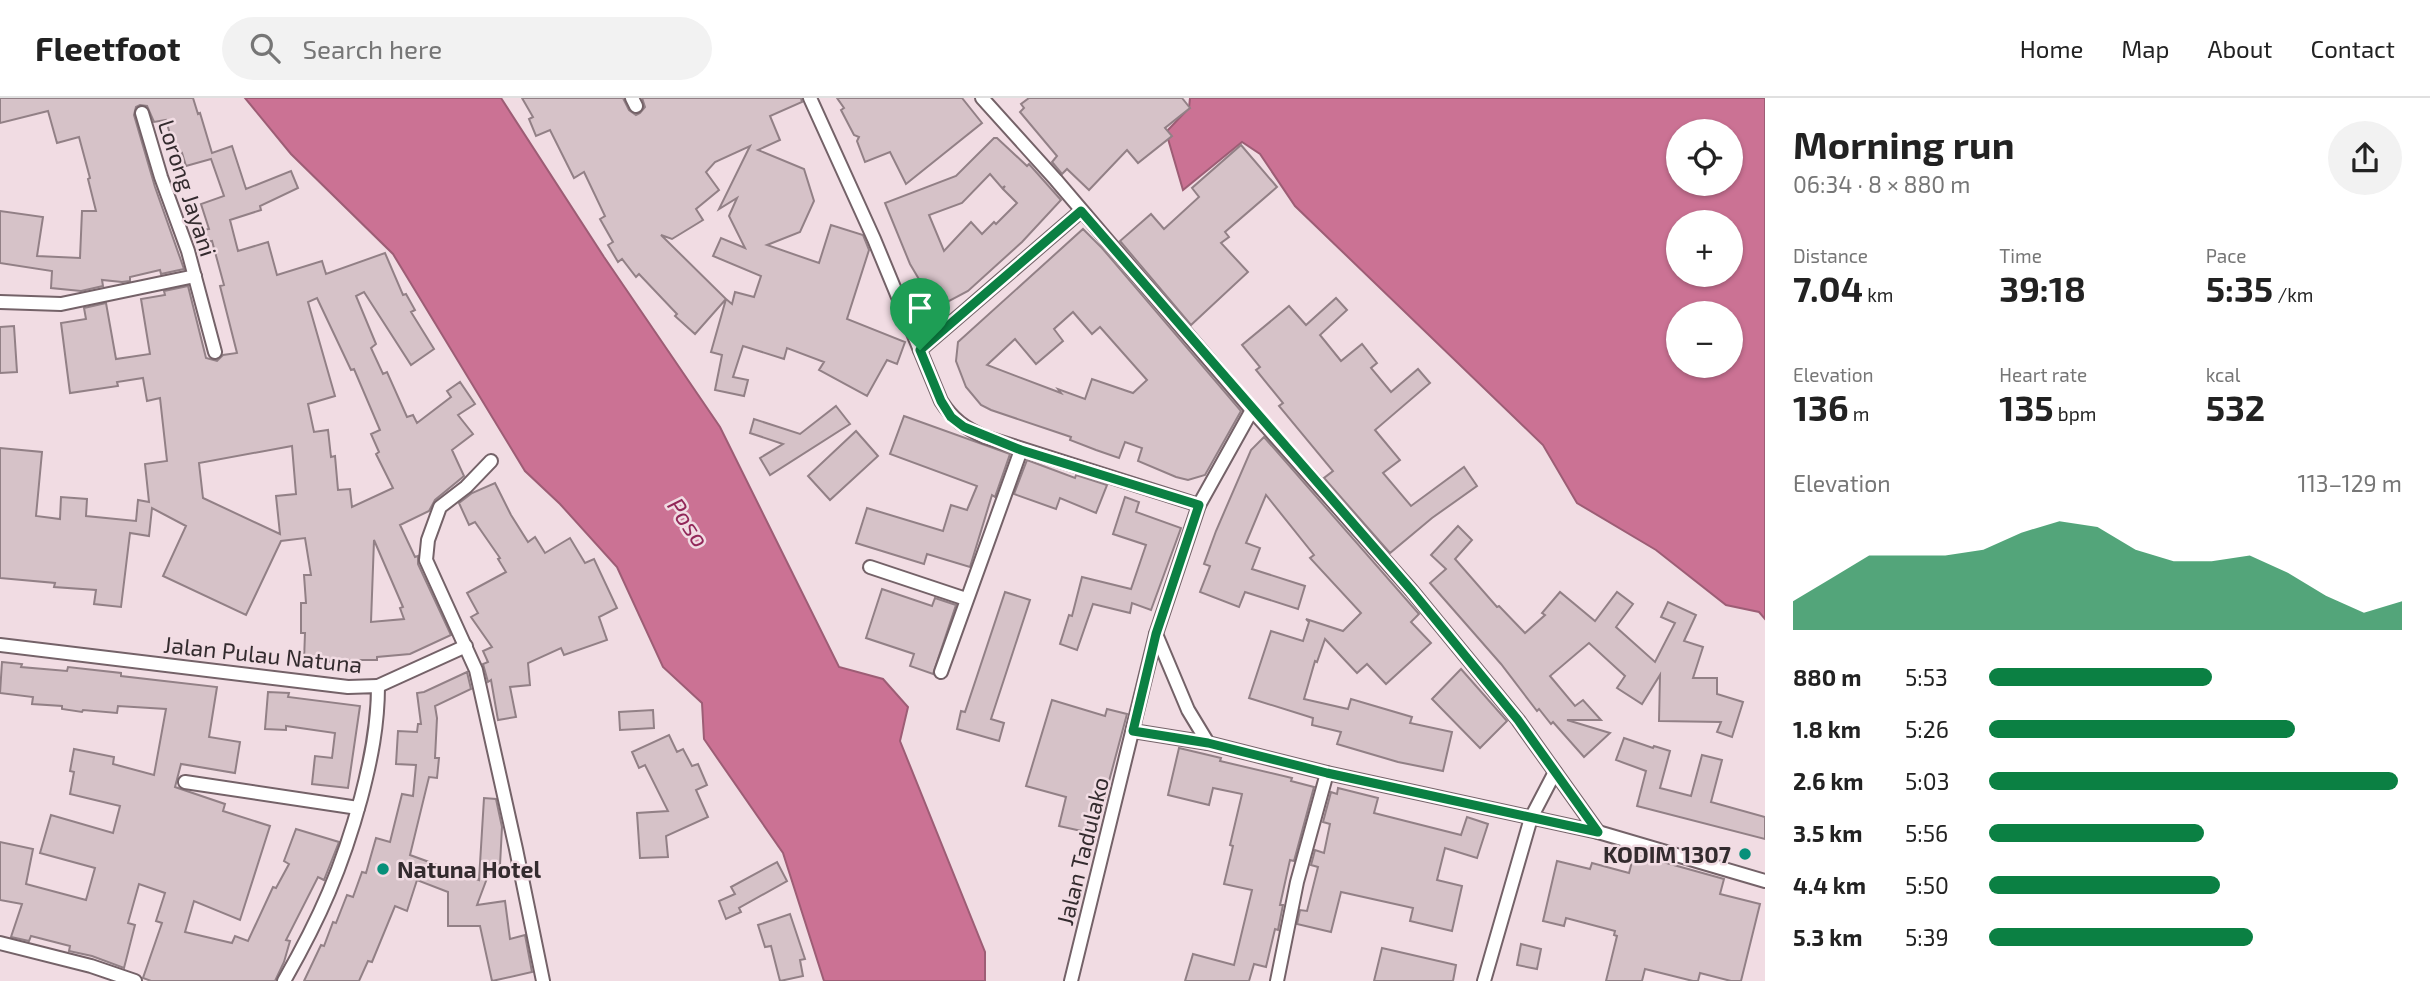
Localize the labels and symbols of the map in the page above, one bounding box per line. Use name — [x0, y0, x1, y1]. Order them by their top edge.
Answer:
street label: Lorong Jayani — [153, 116, 223, 260]
pin — [890, 278, 950, 350]
water label: Poso — [662, 492, 716, 552]
street label: Jalan Pulau Natuna — [162, 630, 364, 678]
street label: Jalan Tadulako — [1050, 774, 1114, 928]
place label: KODIM 1307 — [1603, 840, 1731, 868]
marker: KODIM 1307 — [1737, 846, 1753, 862]
place label: Natuna Hotel — [397, 855, 541, 883]
marker: Natuna Hotel — [375, 861, 391, 877]

